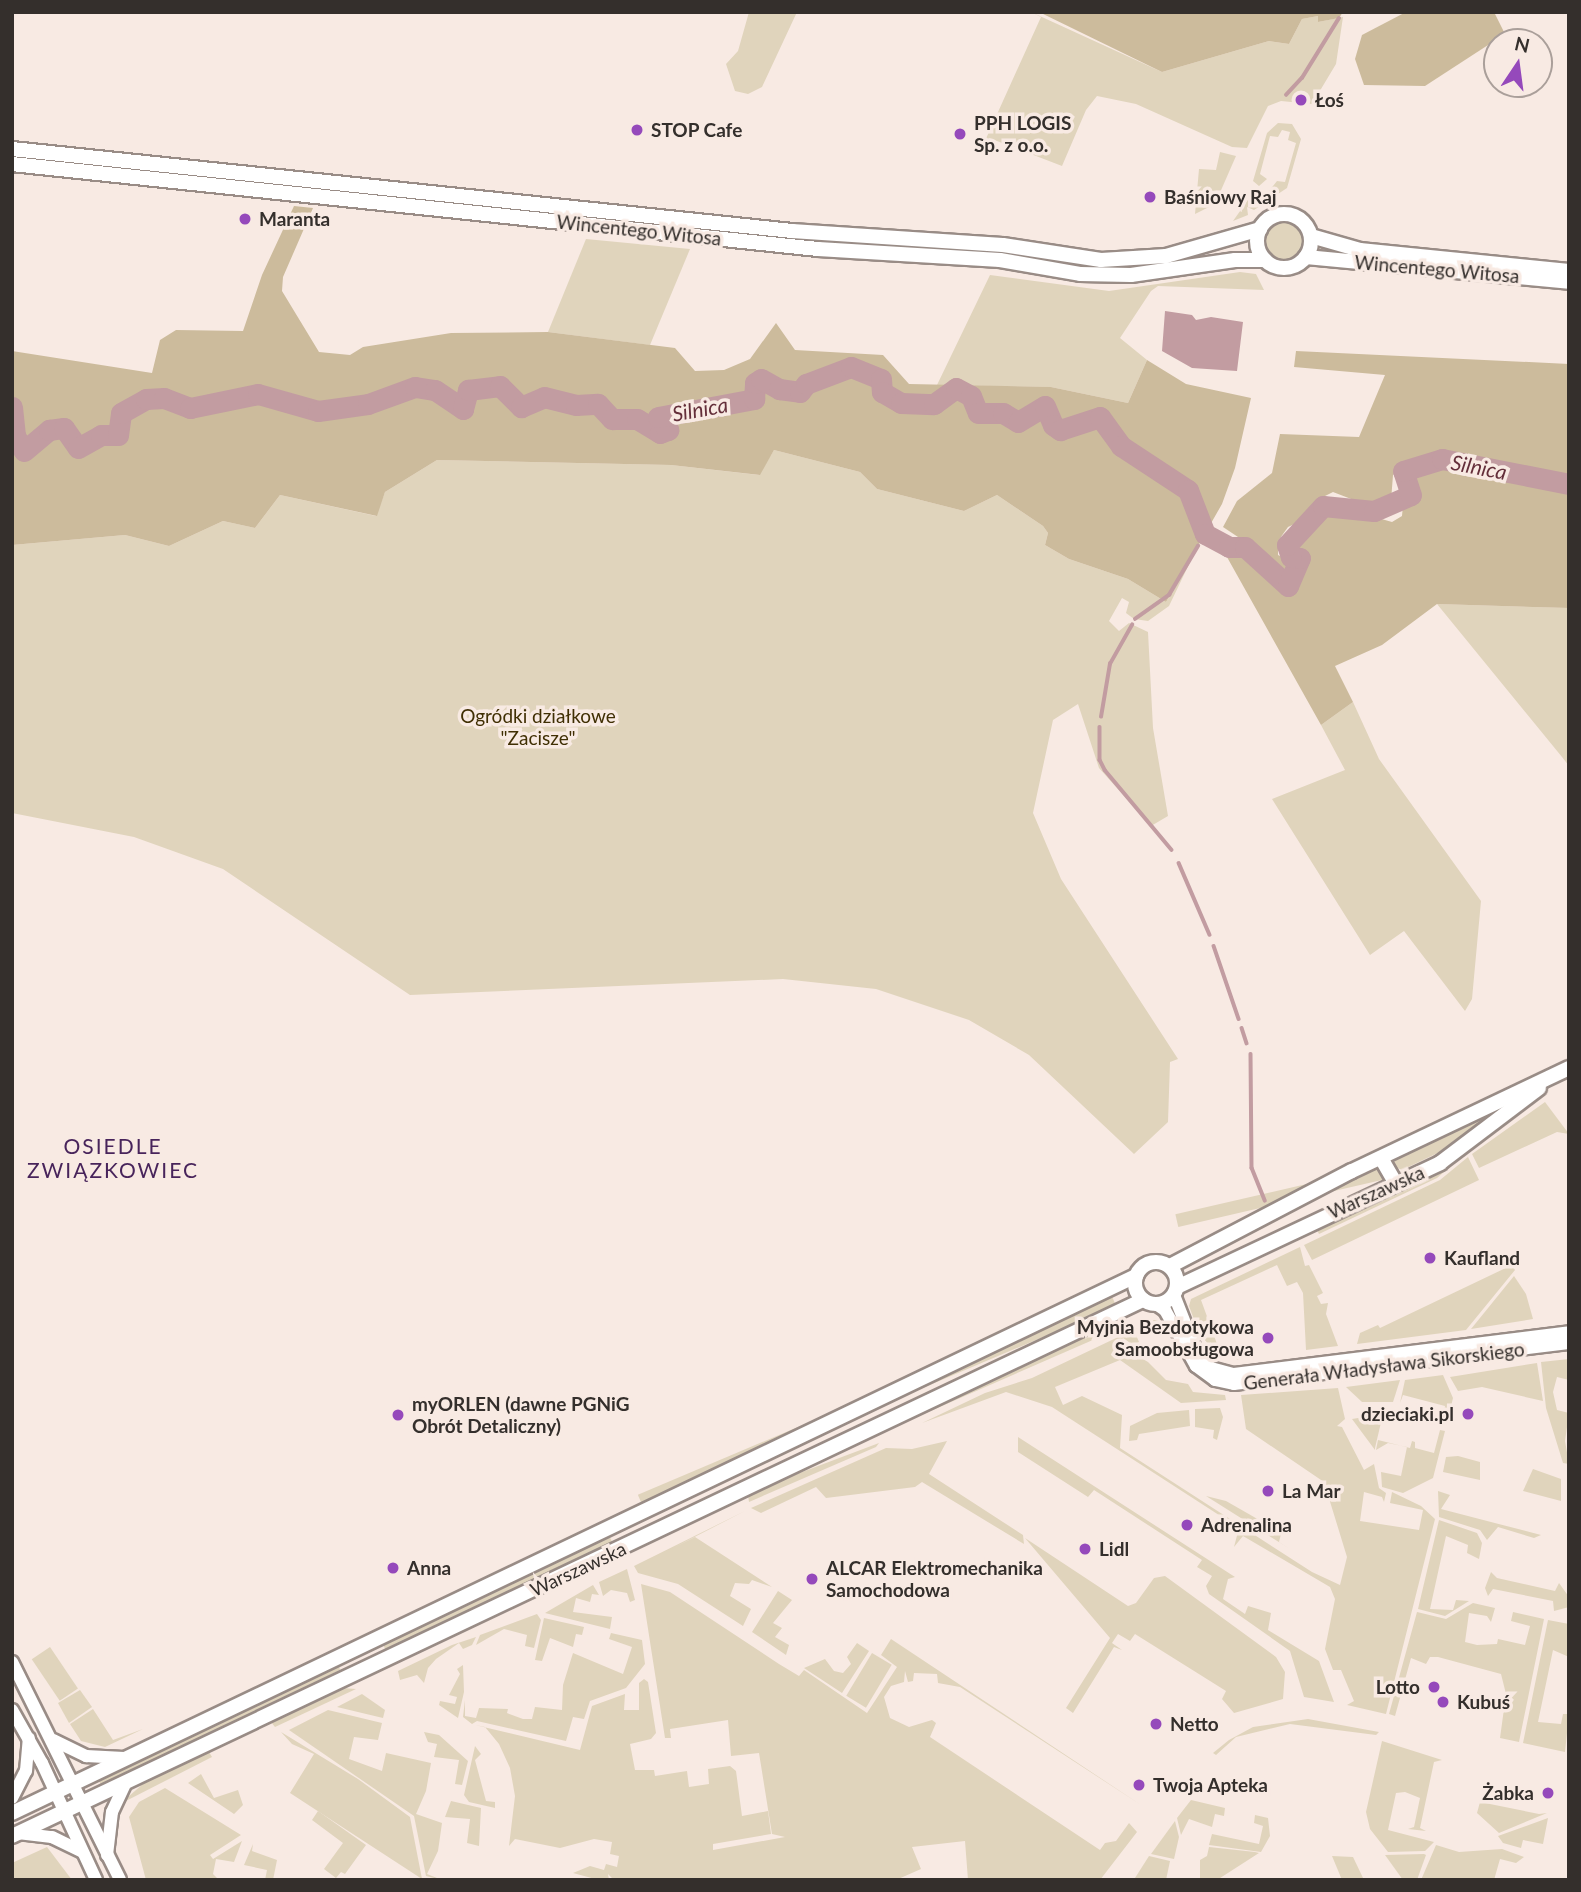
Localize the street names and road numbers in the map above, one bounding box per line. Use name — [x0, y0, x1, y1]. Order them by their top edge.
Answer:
street label: Wincentego Witosa — [555, 210, 723, 250]
street label: Wincentego Witosa — [1353, 250, 1521, 288]
street label: Warszawska — [1324, 1161, 1428, 1223]
street label: Generała Władysława Sikorskiego — [1242, 1337, 1526, 1395]
street label: Warszawska — [526, 1537, 630, 1601]

